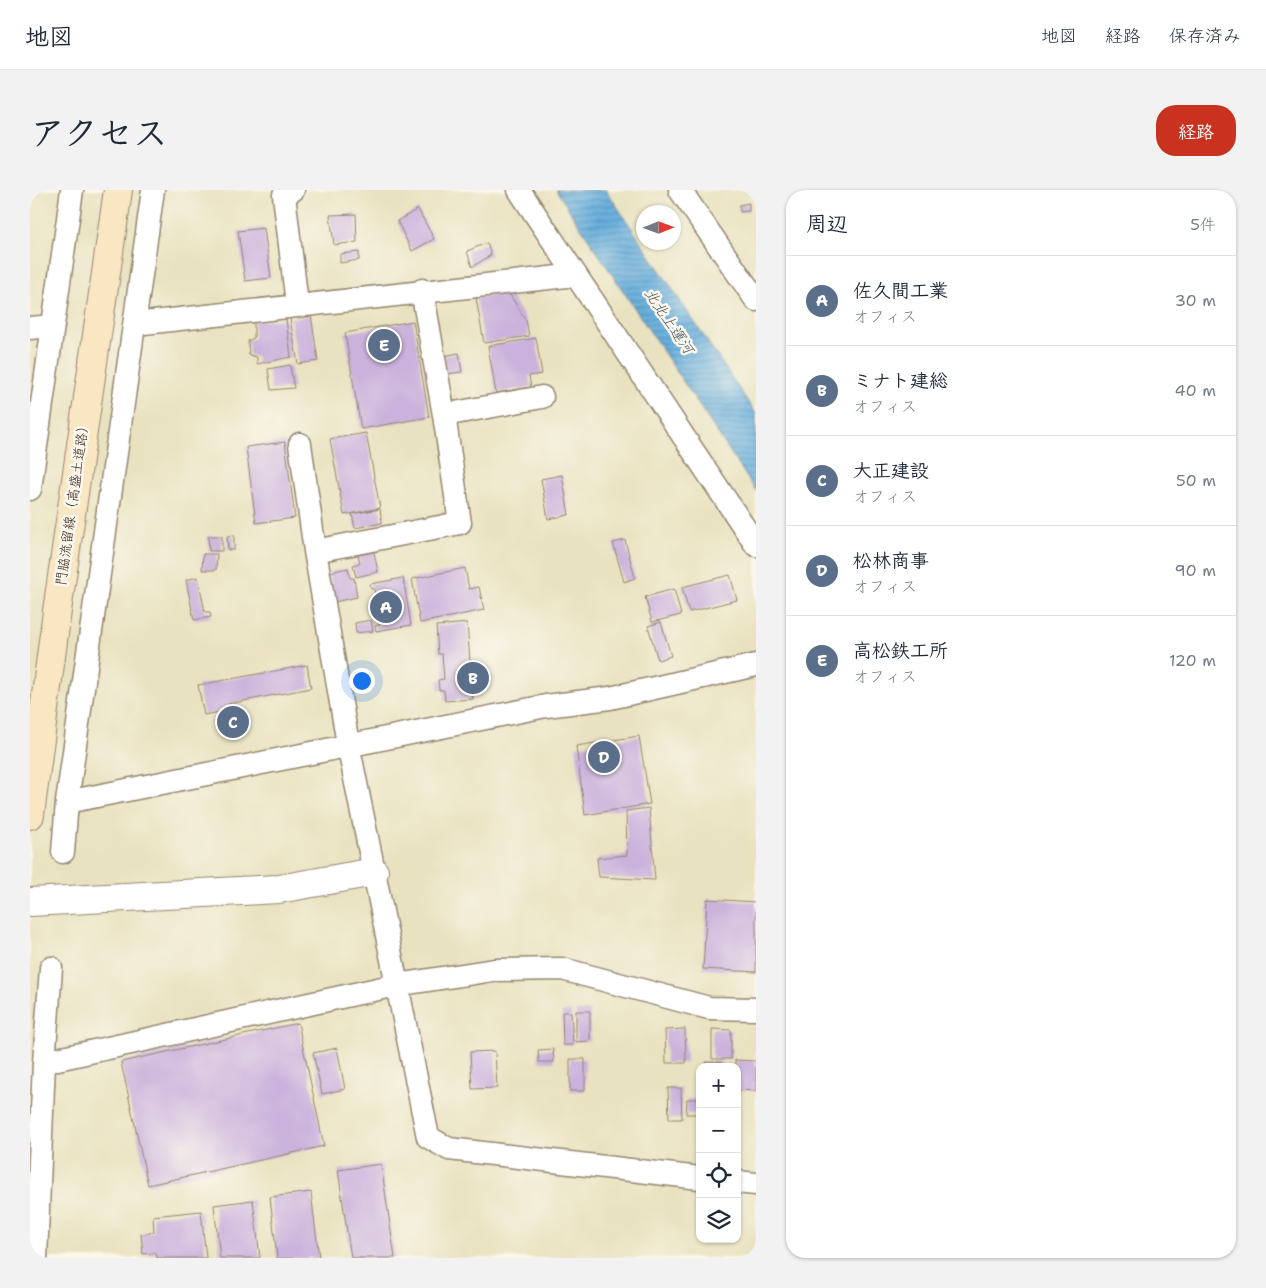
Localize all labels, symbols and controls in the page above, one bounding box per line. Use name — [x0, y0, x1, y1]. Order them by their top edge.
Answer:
text: 地図 — [25, 21, 73, 53]
text: 地図 — [1041, 24, 1077, 48]
text: 経路 — [1105, 24, 1141, 48]
text: 保存済み — [1169, 24, 1241, 48]
button: 経路 — [1156, 105, 1236, 156]
text: アクセス — [30, 109, 168, 156]
north arrow — [636, 205, 681, 250]
text: 周辺 — [806, 210, 848, 238]
text: 5件 — [1190, 214, 1216, 235]
text: 佐久間工業 — [853, 278, 948, 303]
water label: 北北上運河 — [640, 284, 699, 359]
text: A — [816, 290, 828, 311]
text: 30 m — [1175, 290, 1216, 311]
text: オフィス — [853, 306, 917, 327]
pin: E — [368, 326, 400, 364]
text: ミナト建総 — [853, 368, 948, 393]
text: B — [817, 380, 827, 401]
text: 40 m — [1174, 380, 1216, 401]
text: オフィス — [853, 396, 917, 417]
street label: 門脇流留線（高盛土道路） — [51, 418, 93, 586]
text: 大正建設 — [853, 458, 929, 483]
text: C — [817, 470, 827, 491]
text: 50 m — [1176, 470, 1216, 491]
text: オフィス — [853, 486, 917, 507]
text: 松林商事 — [853, 548, 929, 573]
text: D — [816, 560, 828, 581]
text: 90 m — [1175, 560, 1216, 581]
text: オフィス — [853, 576, 917, 597]
pin: A — [370, 588, 402, 626]
text: 高松鉄工所 — [853, 638, 948, 663]
text: E — [817, 650, 827, 671]
text: 120 m — [1169, 650, 1216, 671]
pin: B — [457, 659, 489, 697]
text: オフィス — [853, 666, 917, 687]
your location — [349, 668, 375, 694]
pin: C — [217, 703, 249, 741]
pin: D — [588, 738, 620, 776]
map controls — [696, 1063, 741, 1243]
button: + — [696, 1063, 741, 1108]
button: − — [696, 1108, 741, 1153]
button: locate — [696, 1153, 741, 1198]
button: layers — [696, 1198, 741, 1243]

